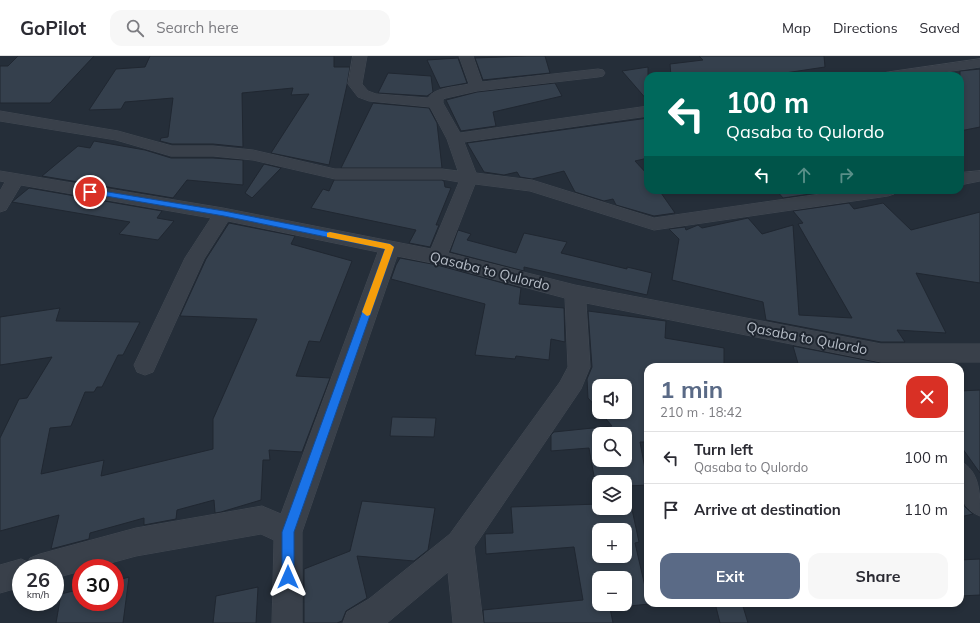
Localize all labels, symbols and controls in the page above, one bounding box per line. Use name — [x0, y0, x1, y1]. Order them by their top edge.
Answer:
search box — [110, 10, 390, 46]
text: GoPilot — [20, 16, 86, 40]
icon: search — [124, 17, 146, 39]
text: Search here — [156, 18, 239, 37]
text: Map — [782, 19, 811, 37]
text: Directions — [833, 19, 898, 37]
text: Saved — [920, 19, 960, 37]
text: 100 m — [726, 85, 809, 120]
icon: left — [660, 88, 712, 140]
text: Qasaba to Qulordo — [726, 120, 884, 143]
icon: left — [751, 164, 773, 186]
icon: ahead — [793, 164, 815, 186]
icon: right — [835, 164, 857, 186]
pin — [73, 175, 107, 209]
icon: arrive — [79, 181, 101, 203]
street label: Qasaba to Qulordo — [428, 247, 552, 295]
street label: Qasaba to Qulordo — [745, 317, 869, 359]
text: 1 min — [660, 374, 723, 404]
button: close — [906, 376, 948, 418]
map controls — [592, 379, 632, 611]
button: sound — [592, 379, 632, 419]
text: 210 m · 18:42 — [660, 404, 742, 420]
button: search — [592, 427, 632, 467]
text: Turn left — [694, 440, 753, 459]
icon: left — [660, 447, 682, 469]
text: 100 m — [904, 448, 948, 467]
text: Qasaba to Qulordo — [694, 459, 808, 475]
button: layers — [592, 475, 632, 515]
icon: arrive — [660, 499, 682, 521]
text: Arrive at destination — [694, 500, 841, 519]
text: 110 m — [904, 500, 948, 519]
button: + — [592, 523, 632, 563]
button: Exit — [660, 553, 800, 599]
button: Share — [808, 553, 948, 599]
position arrow — [267, 556, 309, 598]
speed limit sign: 30 — [72, 559, 124, 611]
text: 26 — [26, 567, 50, 592]
button: − — [592, 571, 632, 611]
text: km/h — [27, 588, 49, 601]

